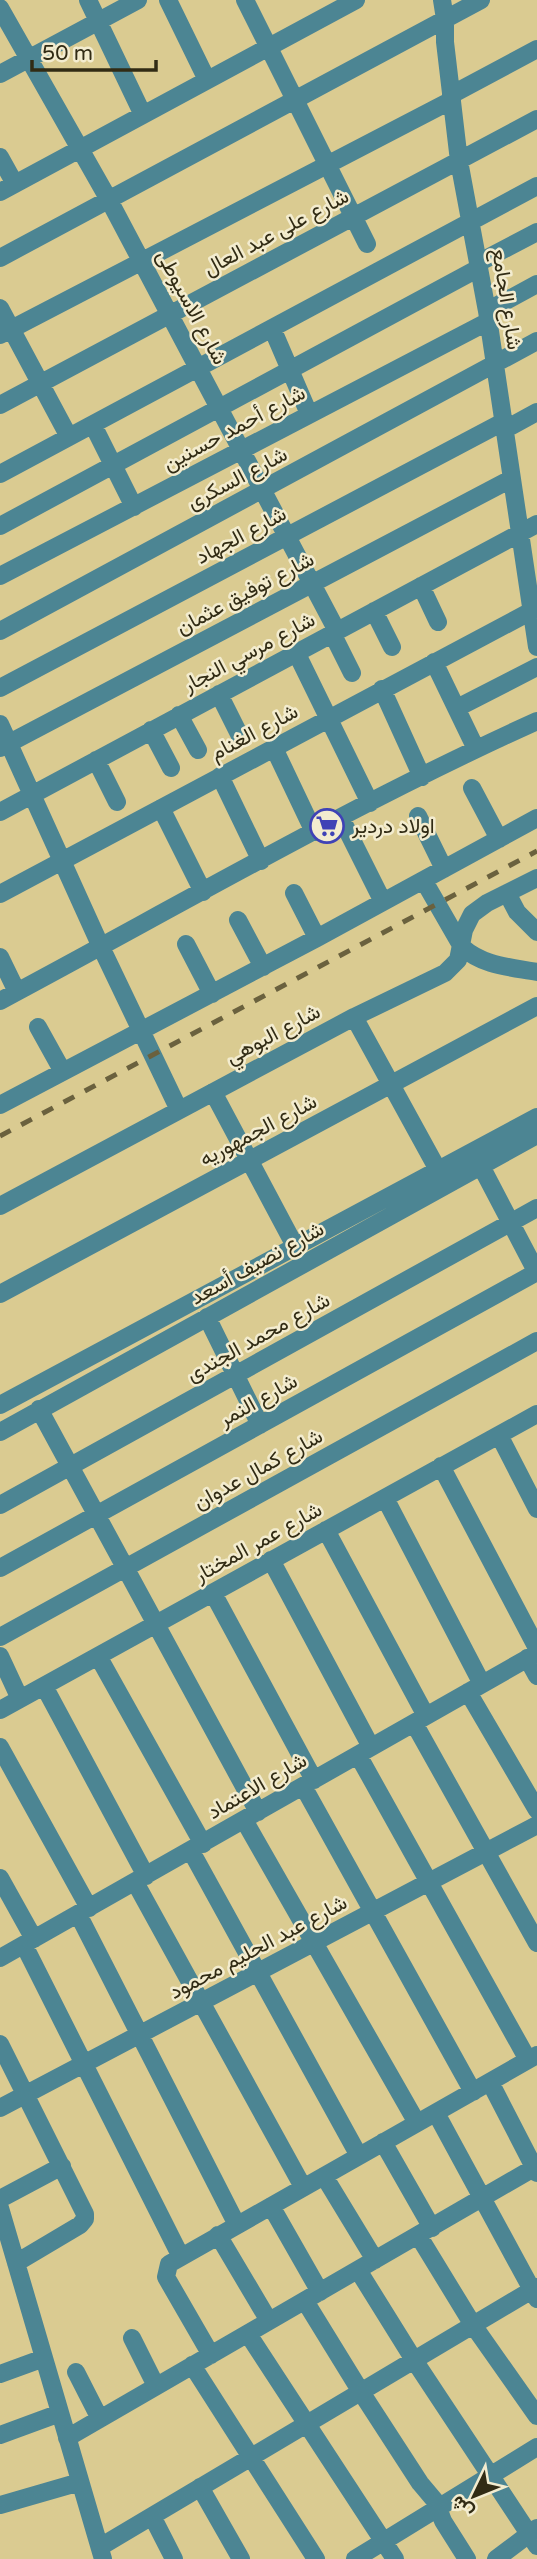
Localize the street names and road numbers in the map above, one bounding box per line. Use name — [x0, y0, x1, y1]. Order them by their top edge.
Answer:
street label: شارع على عبد العال — [199, 184, 354, 282]
street label: شارع الاسيوطى — [150, 246, 232, 369]
street label: شارع الجامع — [485, 247, 527, 352]
street label: شارع أحمد حسنين — [159, 380, 310, 477]
street label: شارع السكرى — [183, 442, 292, 516]
street label: شارع الجهاد — [192, 501, 291, 571]
street label: شارع توفيق عثمان — [172, 547, 319, 641]
street label: شارع مرسي النجار — [178, 607, 321, 702]
street label: شارع الغنام — [206, 699, 303, 767]
street label: شارع البوهي — [222, 999, 327, 1073]
street label: شارع الجمهوريه — [195, 1089, 322, 1173]
street label: شارع نصيف أسعد — [186, 1216, 329, 1311]
street label: شارع محمد الجندى — [182, 1288, 335, 1388]
street label: شارع النمر — [214, 1369, 302, 1434]
street label: شارع كمال عدوان — [189, 1424, 328, 1516]
street label: شارع عمر المختار — [189, 1497, 327, 1589]
street label: شارع الاعتماد — [203, 1748, 312, 1826]
street label: شارع عبد الحليم محمود — [165, 1890, 352, 2006]

